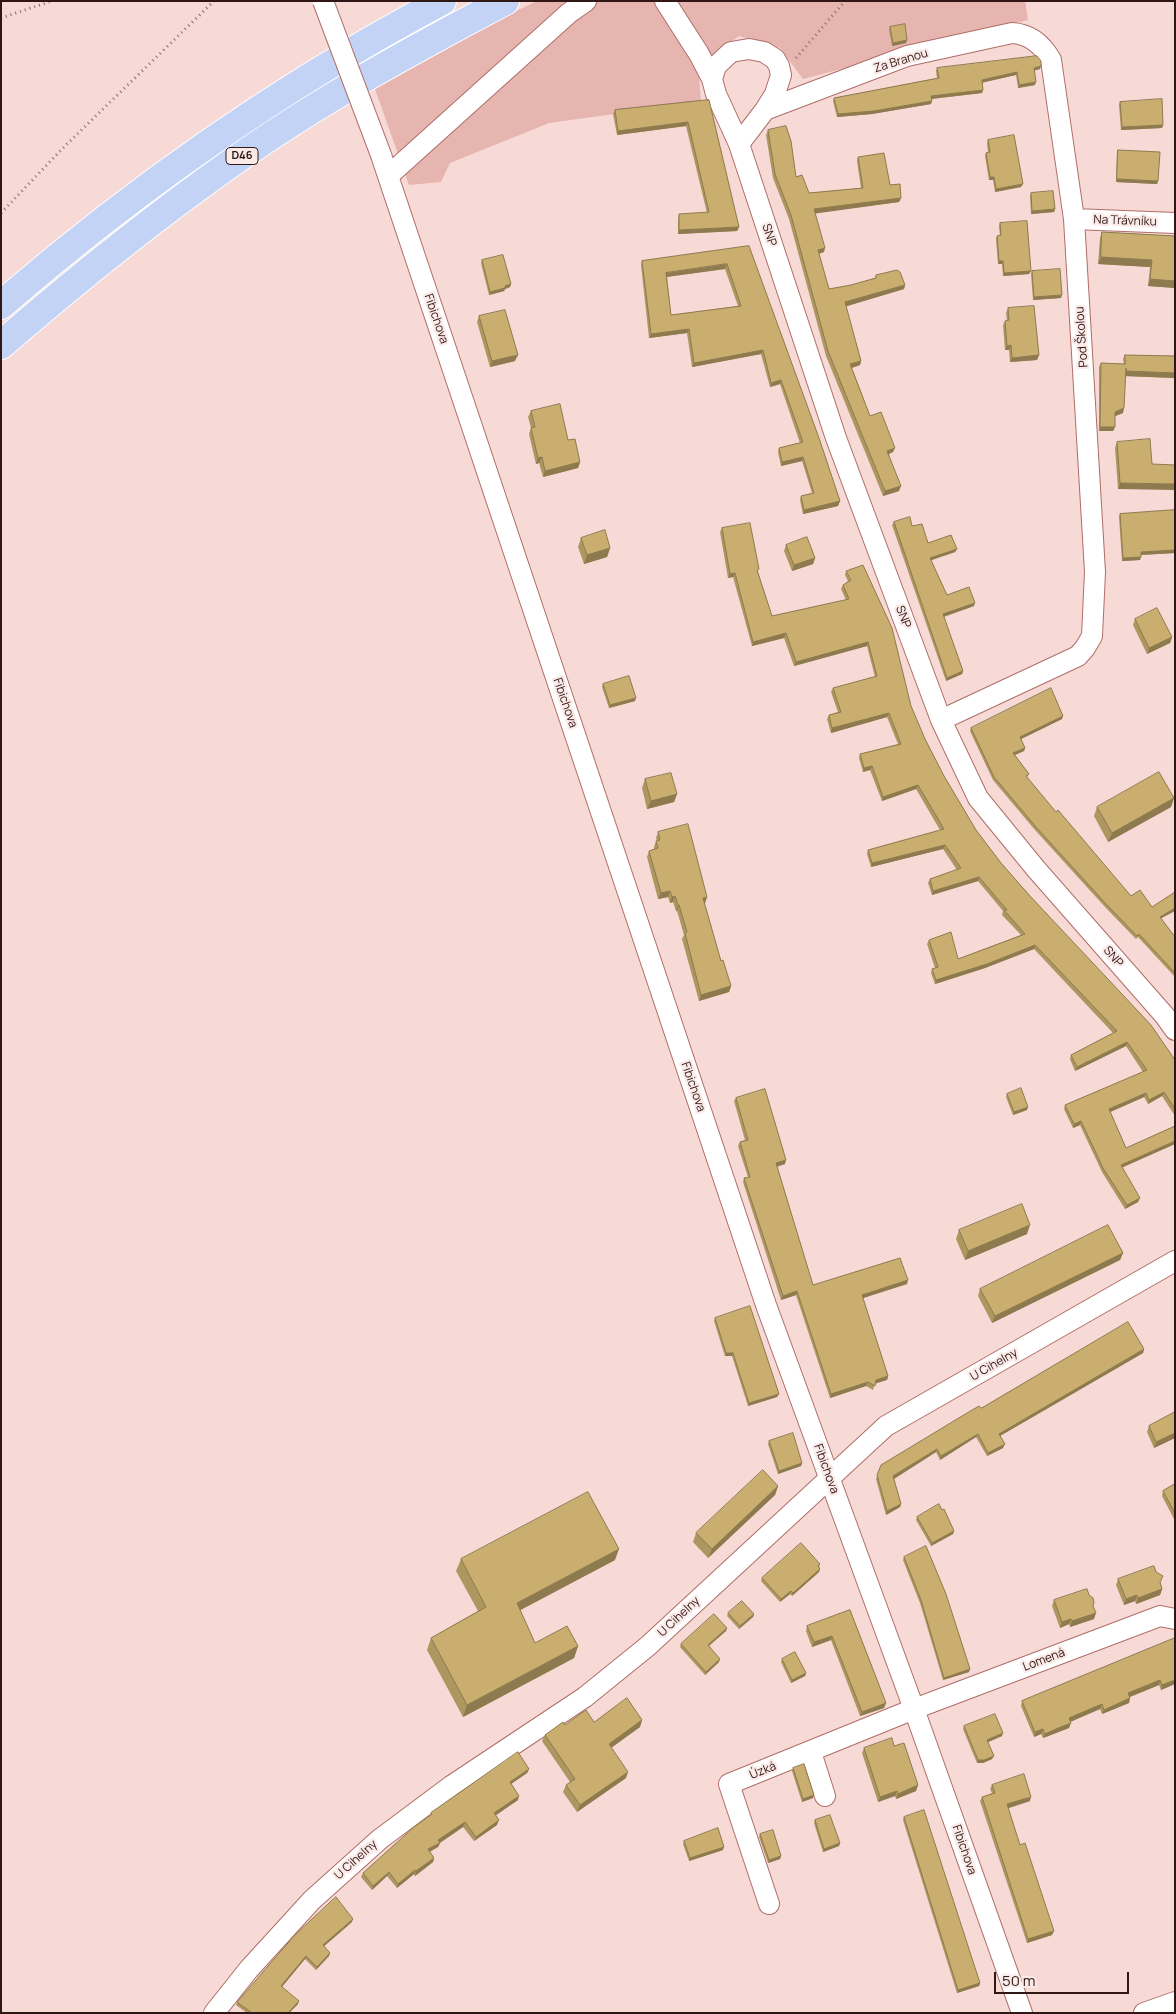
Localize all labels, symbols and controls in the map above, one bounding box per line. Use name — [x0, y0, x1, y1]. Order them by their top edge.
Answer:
street label: Za Branou — [872, 46, 930, 76]
road number: D46 — [226, 148, 258, 164]
street label: Na Trávníku — [1093, 213, 1157, 229]
street label: SNP — [759, 222, 779, 248]
street label: Fibichova — [421, 292, 451, 346]
street label: Pod Školou — [1073, 306, 1091, 368]
street label: SNP — [892, 604, 914, 630]
street label: Fibichova — [550, 676, 580, 730]
street label: SNP — [1100, 944, 1126, 970]
street label: Fibichova — [678, 1060, 708, 1114]
street label: U Cihelny — [968, 1346, 1020, 1384]
street label: Fibichova — [810, 1442, 842, 1496]
street label: U Cihelny — [655, 1594, 703, 1640]
street label: Lomená — [1021, 1645, 1067, 1675]
street label: Úzká — [748, 1759, 778, 1783]
street label: Fibichova — [949, 1823, 979, 1877]
street label: U Cihelny — [332, 1837, 380, 1883]
scale bar — [996, 1962, 1131, 1994]
text: 50 m — [1002, 1970, 1036, 1991]

